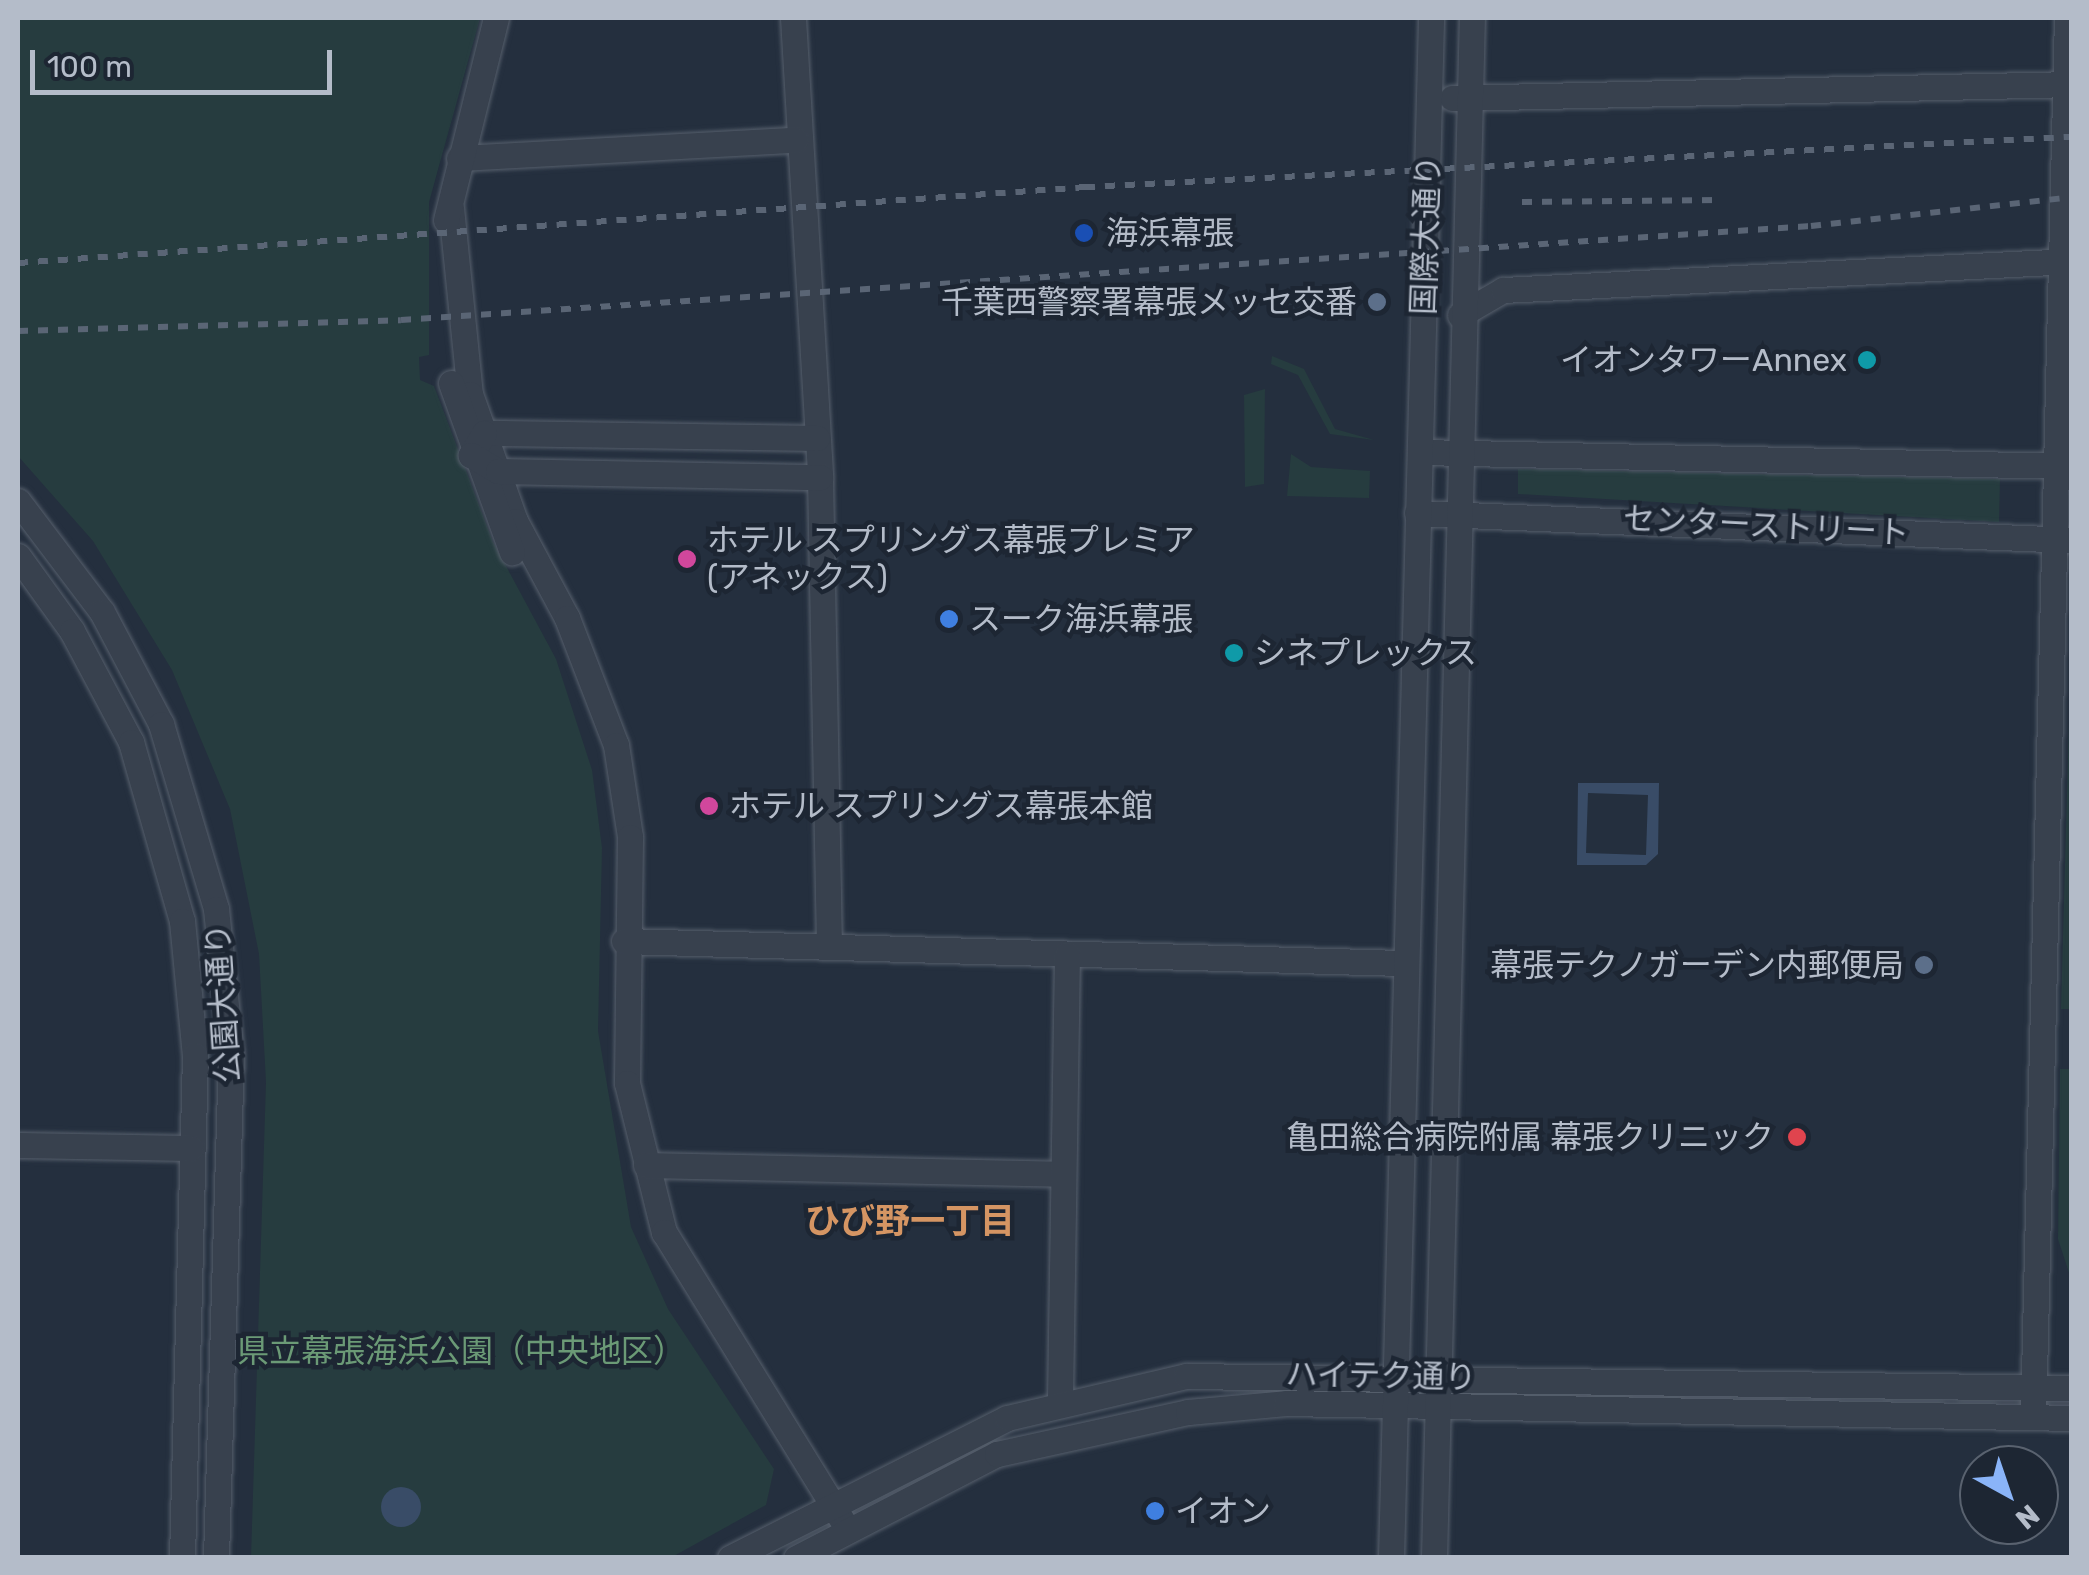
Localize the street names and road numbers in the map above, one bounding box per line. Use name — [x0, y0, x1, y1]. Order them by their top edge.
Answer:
street label: 国際大通り — [1404, 154, 1448, 316]
street label: センターストリート — [1621, 499, 1911, 553]
street label: 公園大通り — [198, 922, 248, 1084]
street label: ハイテク通り — [1285, 1355, 1477, 1397]

